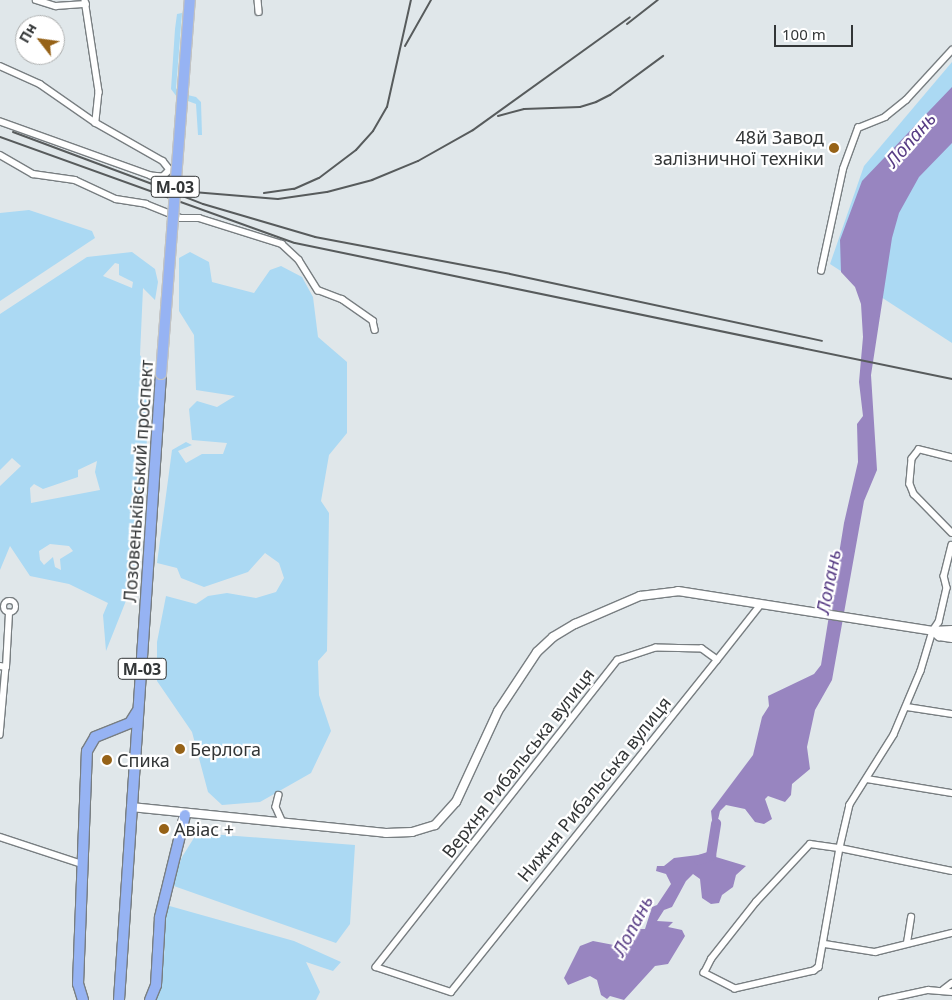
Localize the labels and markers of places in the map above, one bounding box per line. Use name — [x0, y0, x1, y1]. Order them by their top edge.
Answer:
place label: 48й Завод залізничної техніки — [654, 127, 824, 170]
marker: 48й Завод залізничної техніки — [828, 142, 840, 154]
place label: Берлога — [190, 738, 261, 760]
marker: Берлога — [174, 743, 186, 755]
place label: Спика — [117, 749, 170, 771]
marker: Спика — [101, 754, 113, 766]
place label: Авiас + — [174, 818, 234, 840]
marker: Авiас + — [158, 823, 170, 835]

